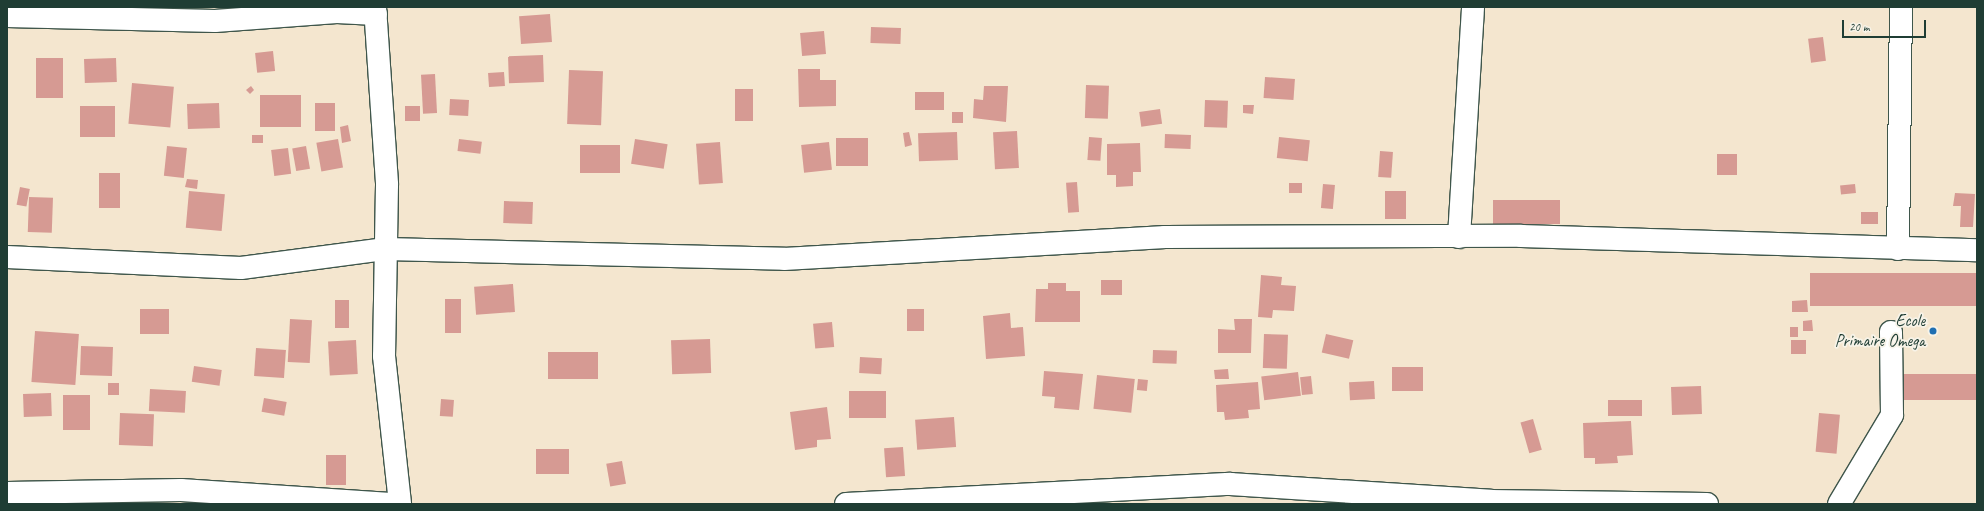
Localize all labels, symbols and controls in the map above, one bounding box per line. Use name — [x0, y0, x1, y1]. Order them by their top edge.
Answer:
scale bar — [1844, 12, 1928, 38]
text: 20 m — [1849, 19, 1869, 35]
place label: Ecole Primaire Omega — [1835, 311, 1925, 351]
marker: Ecole Primaire Omega — [1928, 326, 1938, 336]

